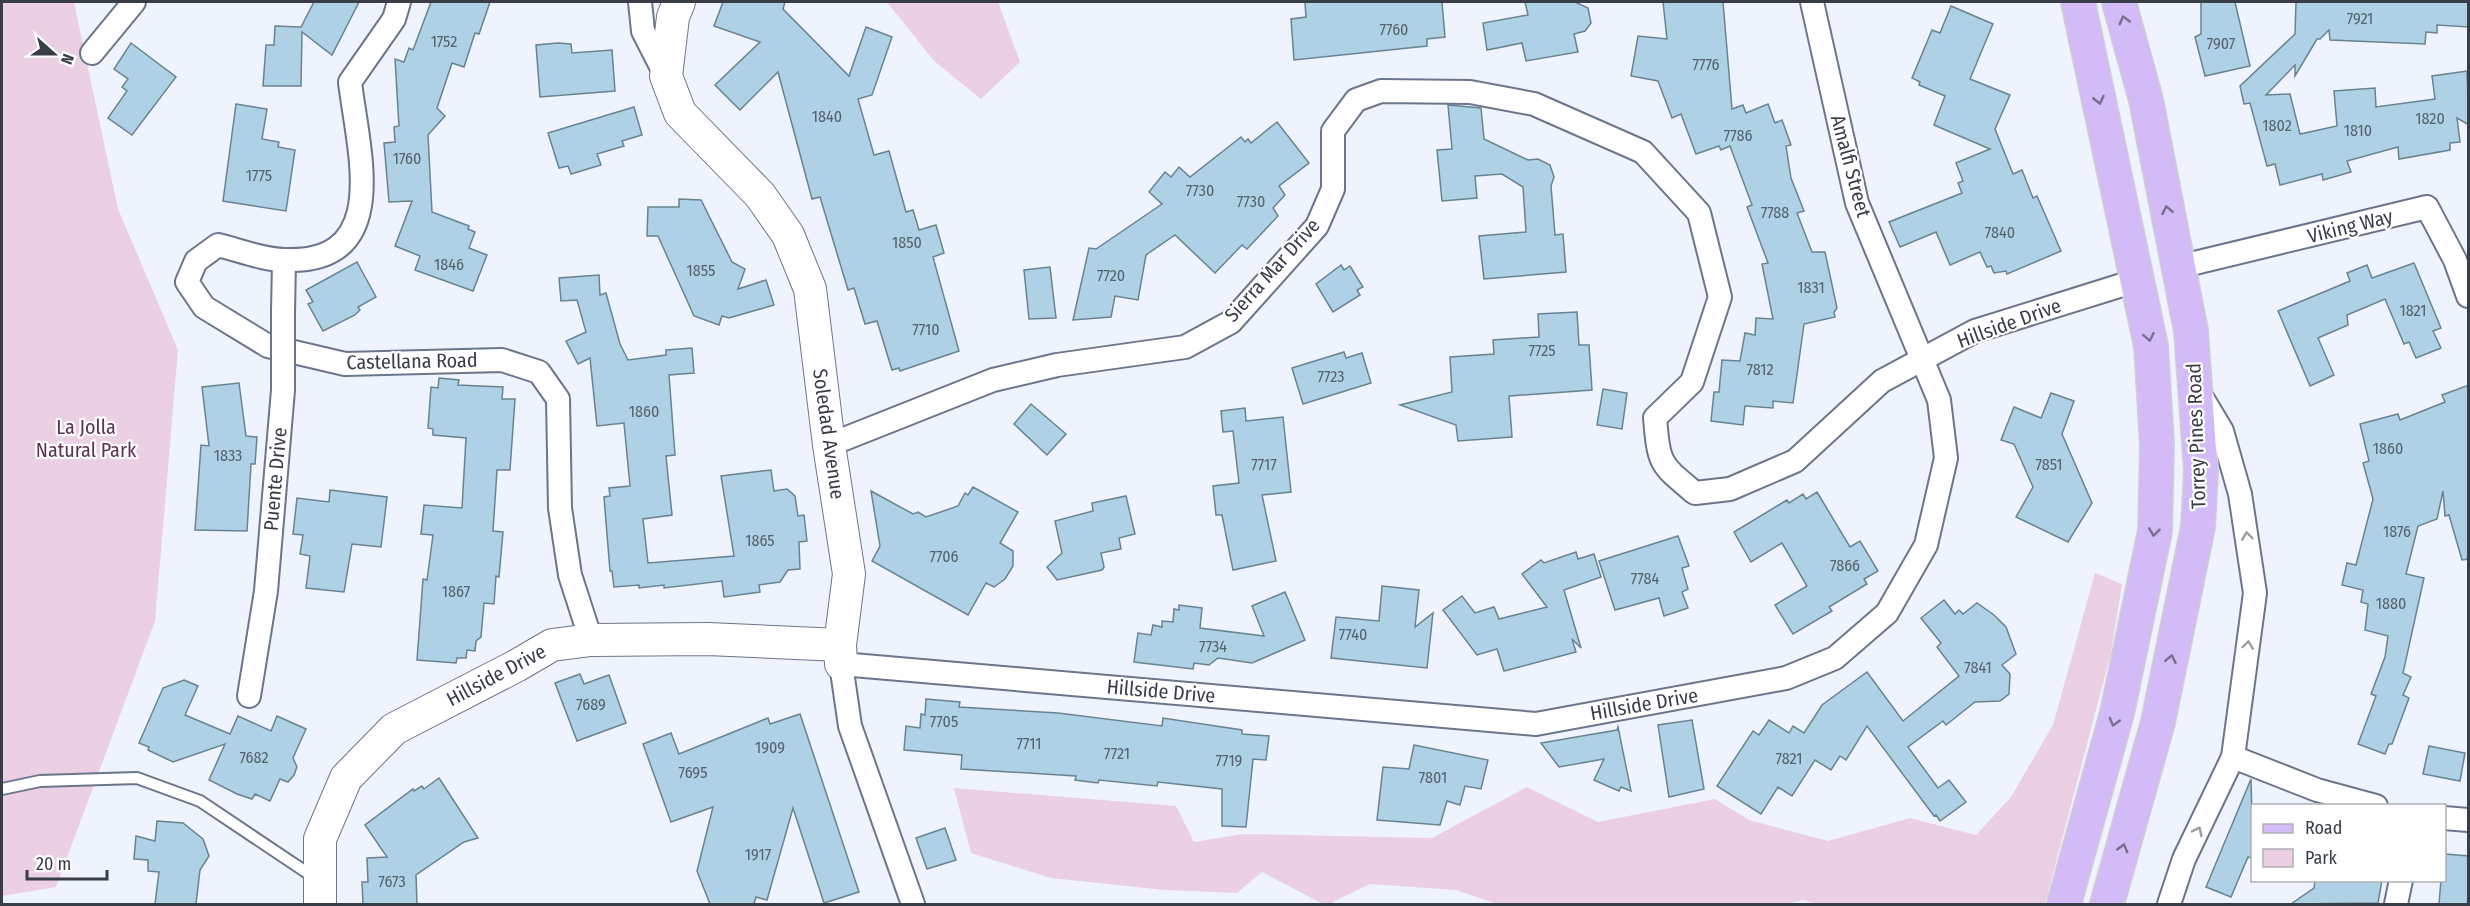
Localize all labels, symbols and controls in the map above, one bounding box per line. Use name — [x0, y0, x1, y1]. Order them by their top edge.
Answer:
house number: 7921 — [2347, 9, 2373, 28]
one-way arrow — [2119, 15, 2131, 26]
house number: 7760 — [1380, 20, 1408, 39]
north arrow — [24, 24, 84, 84]
house number: 1752 — [431, 32, 457, 51]
house number: 7907 — [2207, 34, 2236, 53]
text: N — [57, 51, 78, 67]
house number: 7776 — [1692, 55, 1720, 74]
one-way arrow — [2092, 94, 2105, 104]
house number: 1840 — [812, 107, 842, 126]
house number: 1820 — [2415, 109, 2445, 128]
street label: Amalfi Street — [1826, 112, 1876, 220]
house number: 1802 — [2262, 116, 2292, 135]
house number: 1810 — [2344, 121, 2372, 140]
house number: 7786 — [1724, 126, 1752, 145]
house number: 1760 — [393, 149, 421, 168]
house number: 1775 — [246, 166, 272, 185]
house number: 7730 — [1186, 181, 1214, 200]
house number: 7730 — [1237, 192, 1265, 211]
house number: 7788 — [1761, 203, 1789, 222]
street label: Viking Way — [2305, 204, 2395, 248]
one-way arrow — [2161, 205, 2174, 215]
street label: Sierra Mar Drive — [1219, 213, 1325, 327]
house number: 7840 — [1985, 223, 2015, 242]
house number: 1850 — [892, 233, 922, 252]
house number: 1846 — [434, 255, 464, 274]
house number: 1855 — [687, 261, 715, 280]
house number: 7720 — [1097, 266, 1125, 285]
house number: 1831 — [1797, 278, 1825, 297]
street label: Hillside Drive — [1954, 293, 2064, 353]
house number: 1821 — [2399, 301, 2427, 320]
house number: 7710 — [912, 320, 940, 339]
one-way arrow — [2142, 332, 2155, 342]
house number: 7725 — [1528, 341, 1556, 360]
street label: Castellana Road — [346, 348, 478, 374]
house number: 7812 — [1746, 360, 1774, 379]
street label: Torrey Pines Road — [2181, 363, 2211, 509]
street label: Soledad Avenue — [808, 367, 850, 501]
house number: 7723 — [1317, 367, 1345, 386]
house number: 1860 — [629, 402, 659, 421]
park label: La Jolla Natural Park — [36, 415, 137, 462]
street label: Puente Drive — [259, 426, 291, 532]
house number: 1860 — [2373, 439, 2403, 458]
house number: 1833 — [214, 446, 242, 465]
house number: 7717 — [1251, 455, 1277, 474]
house number: 7851 — [2036, 455, 2062, 474]
house number: 1876 — [2383, 522, 2411, 541]
one-way arrow — [2149, 527, 2161, 536]
house number: 1865 — [745, 531, 775, 550]
one-way arrow — [2241, 531, 2253, 540]
house number: 7706 — [929, 547, 959, 566]
house number: 7866 — [1830, 556, 1860, 575]
house number: 7784 — [1631, 569, 1659, 588]
house number: 1867 — [442, 582, 471, 601]
house number: 1880 — [2376, 594, 2406, 613]
house number: 7740 — [1339, 625, 1367, 644]
house number: 7734 — [1199, 637, 1227, 656]
street label: Hillside Drive — [442, 639, 550, 711]
one-way arrow — [2242, 640, 2254, 649]
one-way arrow — [2164, 654, 2177, 664]
house number: 7841 — [1964, 658, 1992, 677]
street label: Hillside Drive — [1106, 674, 1216, 708]
street label: Hillside Drive — [1588, 683, 1700, 725]
house number: 7689 — [576, 695, 606, 714]
house number: 7705 — [930, 712, 958, 731]
one-way arrow — [2109, 717, 2121, 727]
house number: 7711 — [1016, 734, 1042, 753]
house number: 1909 — [755, 738, 785, 757]
house number: 7721 — [1104, 744, 1130, 763]
house number: 7682 — [240, 748, 269, 767]
house number: 7821 — [1775, 749, 1803, 768]
house number: 7719 — [1216, 751, 1243, 770]
house number: 7695 — [679, 763, 707, 782]
house number: 7801 — [1419, 768, 1447, 787]
legend — [2251, 804, 2446, 882]
text: Road — [2305, 817, 2342, 839]
one-way arrow — [2190, 826, 2202, 837]
scale bar — [27, 843, 106, 881]
one-way arrow — [2116, 843, 2128, 854]
house number: 1917 — [745, 845, 772, 864]
text: Park — [2305, 847, 2338, 869]
text: 20 m — [36, 853, 71, 875]
house number: 7673 — [378, 872, 406, 891]

